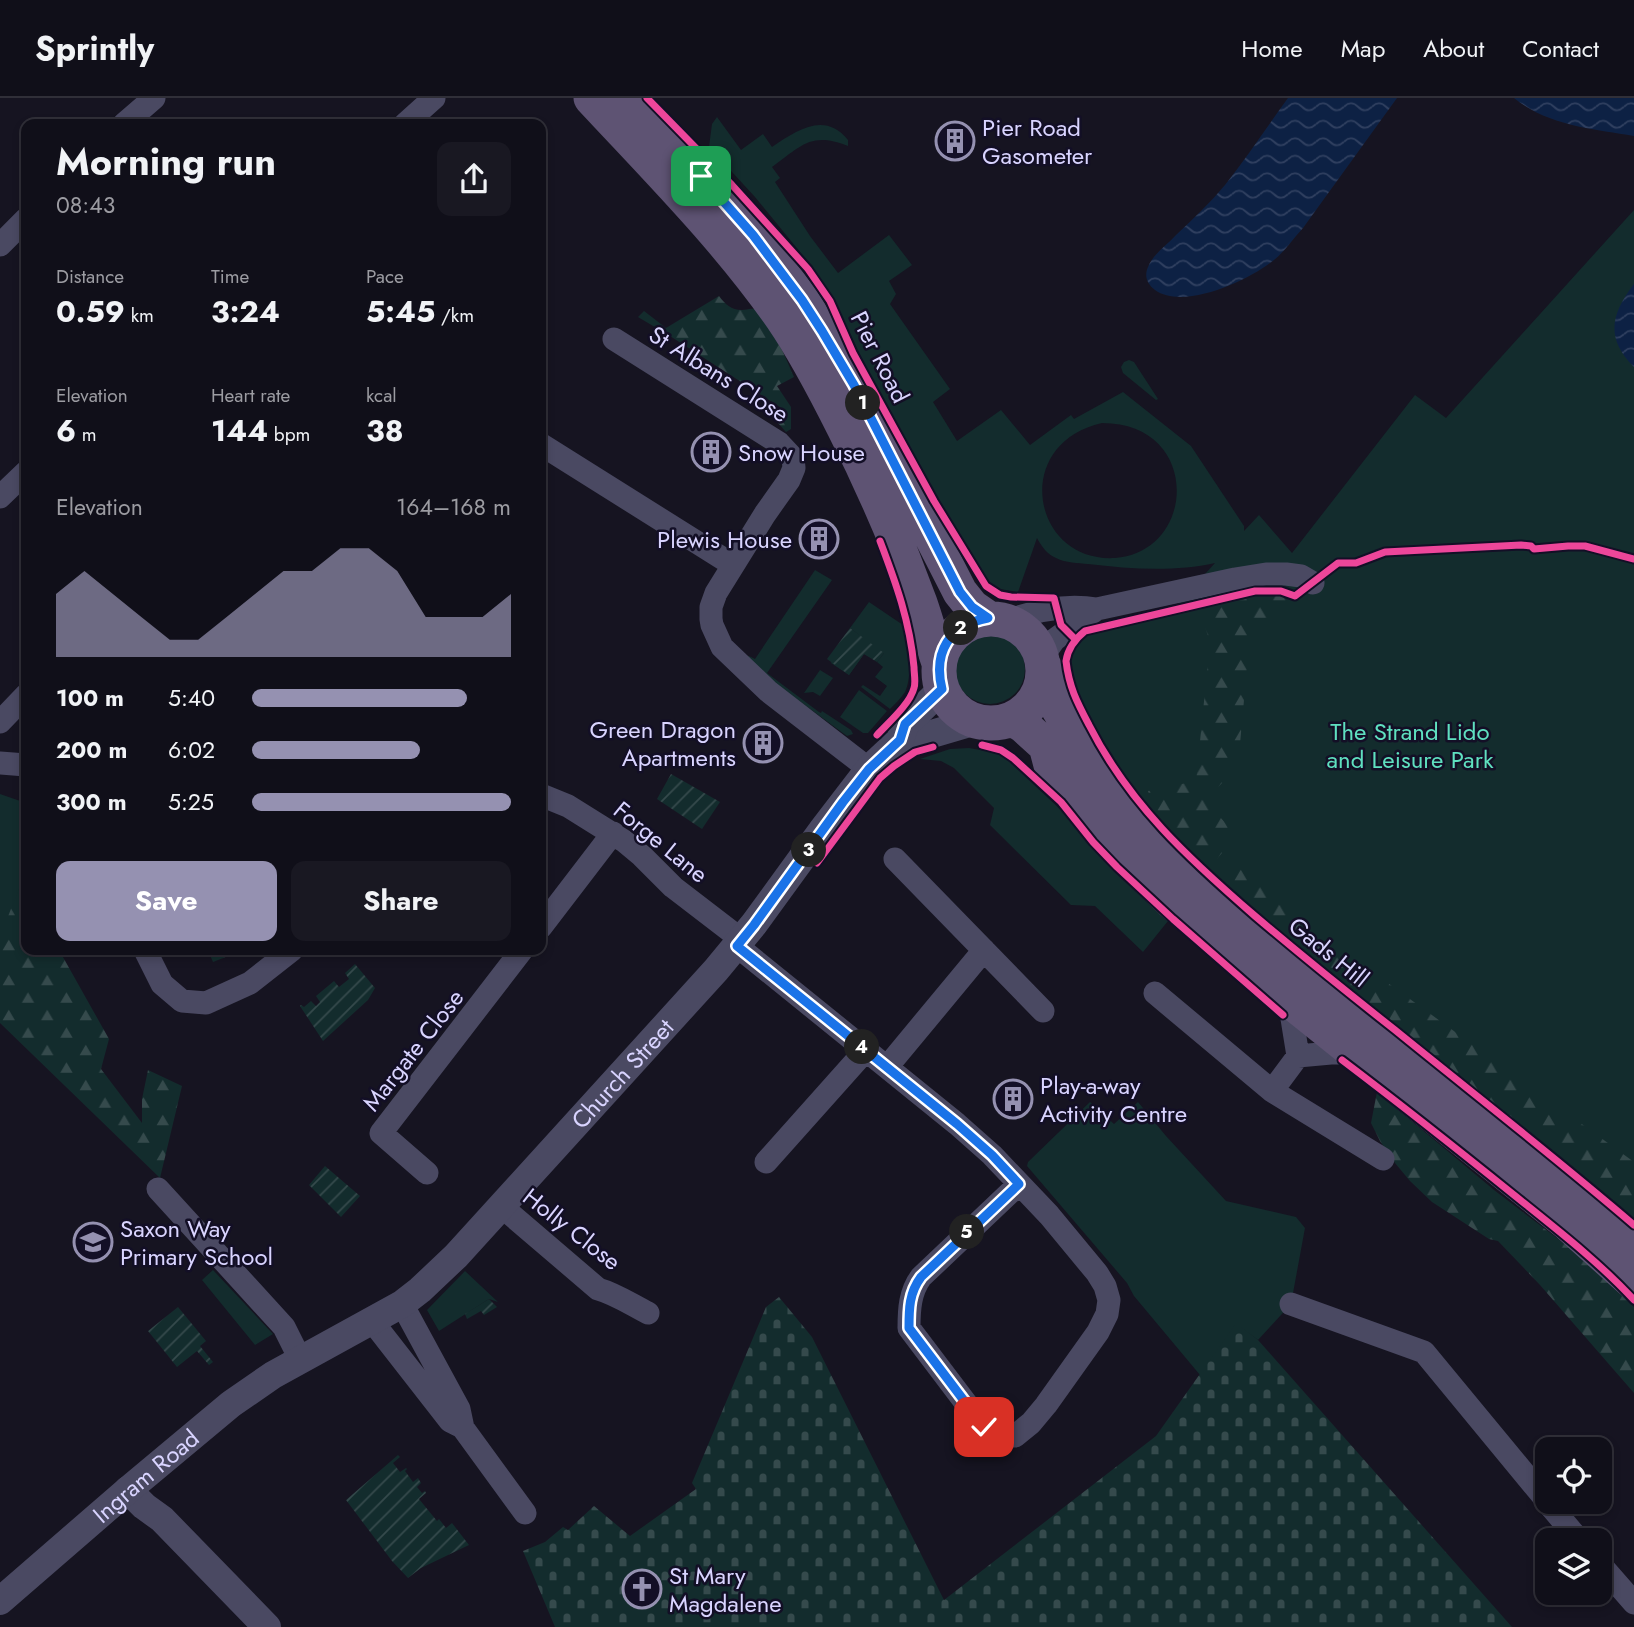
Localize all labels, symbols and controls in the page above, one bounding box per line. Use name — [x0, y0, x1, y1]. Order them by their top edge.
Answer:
text: Sprintly — [35, 25, 154, 72]
text: Home — [1241, 31, 1303, 66]
text: Map — [1341, 31, 1385, 66]
text: About — [1423, 31, 1484, 66]
text: Contact — [1522, 31, 1599, 66]
place label: Pier Road Gasometer — [982, 110, 1093, 173]
building icon: Pier Road Gasometer — [934, 120, 976, 162]
text: Morning run — [56, 134, 276, 189]
button: share — [437, 142, 511, 216]
pin — [671, 146, 731, 206]
icon: arrive — [682, 157, 720, 195]
text: 08:43 — [56, 188, 115, 222]
text: Distance — [56, 263, 124, 290]
text: Time — [211, 263, 249, 290]
text: Pace — [366, 263, 404, 290]
text: 0.59 — [56, 290, 125, 333]
text: 3:24 — [211, 290, 280, 333]
text: 5:45 — [366, 290, 435, 333]
text: km — [125, 302, 154, 329]
text: /km — [435, 302, 474, 329]
street label: Pier Road — [842, 305, 918, 409]
street label: St Albans Close — [642, 317, 796, 431]
text: Elevation — [56, 382, 128, 409]
text: Heart rate — [211, 382, 290, 409]
text: kcal — [366, 382, 397, 409]
pin: 1 — [846, 386, 880, 420]
text: 1 — [858, 389, 867, 416]
text: 6 — [56, 409, 76, 452]
text: 144 — [211, 409, 268, 452]
text: 38 — [366, 409, 403, 452]
text: m — [76, 421, 97, 448]
text: bpm — [268, 421, 310, 448]
building icon: Snow House — [690, 431, 732, 473]
place label: Snow House — [738, 435, 865, 470]
text: Elevation — [56, 490, 143, 524]
text: 164–168 m — [396, 490, 511, 524]
building icon: Plewis House — [798, 518, 840, 560]
place label: Plewis House — [657, 522, 792, 557]
pin: 2 — [944, 610, 978, 646]
text: 2 — [954, 614, 967, 641]
text: 100 m — [56, 681, 124, 715]
text: 5:40 — [168, 681, 215, 715]
place label: Green Dragon Apartments — [590, 712, 736, 775]
park label: The Strand Lido and Leisure Park — [1327, 714, 1494, 777]
building icon: Green Dragon Apartments — [742, 722, 784, 764]
text: 200 m — [56, 733, 127, 767]
text: 6:02 — [168, 733, 215, 767]
text: 300 m — [56, 785, 127, 819]
text: 5:25 — [168, 785, 214, 819]
street label: Forge Lane — [606, 793, 716, 891]
pin: 3 — [792, 832, 826, 868]
text: 3 — [803, 836, 814, 863]
button: Save — [56, 861, 277, 941]
button: Share — [291, 861, 511, 941]
street label: Gads Hill — [1281, 908, 1377, 996]
street label: Margate Close — [354, 982, 472, 1118]
street label: Church Street — [563, 1010, 682, 1136]
pin: 4 — [844, 1030, 880, 1065]
text: 4 — [855, 1033, 868, 1060]
place label: Play-a-way Activity Centre — [1040, 1068, 1187, 1131]
building icon: Play-a-way Activity Centre — [992, 1078, 1034, 1120]
street label: Holly Close — [515, 1179, 629, 1279]
place label: Saxon Way Primary School — [120, 1211, 273, 1274]
pin: 5 — [950, 1214, 984, 1250]
text: 5 — [960, 1218, 973, 1245]
school or university icon: Saxon Way Primary School — [72, 1221, 114, 1263]
pin — [954, 1397, 1014, 1457]
icon: check — [965, 1408, 1003, 1446]
street label: Ingram Road — [85, 1421, 206, 1531]
map controls — [1535, 1437, 1612, 1605]
button: locate — [1535, 1437, 1612, 1514]
button: layers — [1535, 1528, 1612, 1605]
place label: St Mary Magdalene — [669, 1558, 782, 1621]
church icon: St Mary Magdalene — [621, 1568, 663, 1610]

